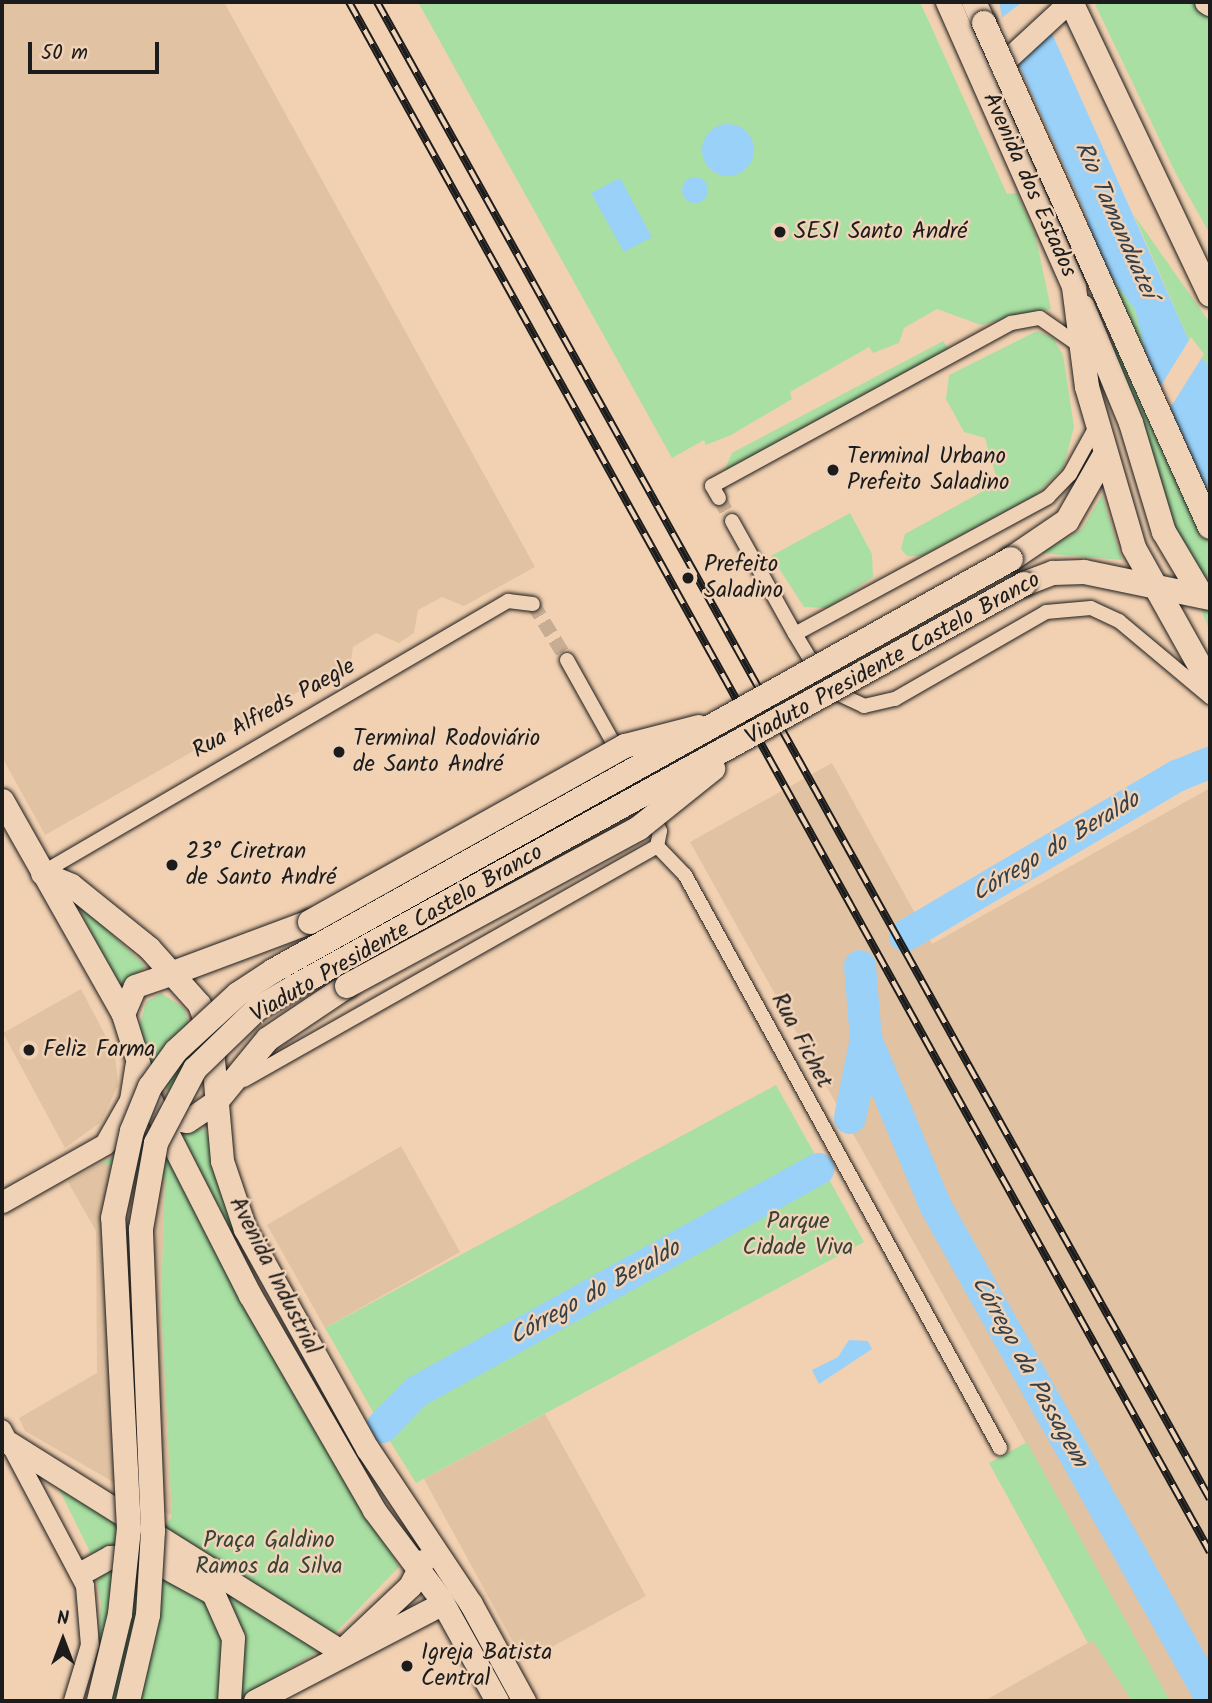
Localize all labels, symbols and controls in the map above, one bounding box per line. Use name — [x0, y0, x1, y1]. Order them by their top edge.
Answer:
scale bar — [32, 28, 163, 72]
text: 50 m — [41, 37, 88, 70]
street label: Avenida dos Estados — [976, 89, 1082, 281]
water label: Rio Tamanduateí — [1068, 137, 1162, 303]
place label: SESI Santo André — [794, 218, 967, 246]
marker: SESI Santo André — [772, 224, 788, 240]
place label: Terminal Urbano Prefeito Saladino — [847, 443, 1010, 497]
marker: Terminal Urbano Prefeito Saladino — [825, 462, 841, 478]
place label: Prefeito Saladino — [704, 551, 783, 605]
street label: Viaduto Presidente Castelo Branco — [741, 566, 1045, 752]
marker: Prefeito Saladino — [678, 568, 698, 588]
street label: Rua Alfreds Paegle — [188, 653, 360, 765]
place label: Terminal Rodoviário de Santo André — [353, 725, 540, 779]
marker: Terminal Rodoviário de Santo André — [331, 744, 347, 760]
water label: Córrego do Beraldo — [967, 786, 1145, 908]
place label: 23° Ciretran de Santo André — [186, 838, 336, 892]
street label: Viaduto Presidente Castelo Branco — [246, 839, 548, 1029]
marker: 23° Ciretran de Santo André — [164, 857, 180, 873]
street label: Rua Fichet — [764, 989, 838, 1093]
place label: Feliz Farma — [43, 1036, 155, 1064]
marker: Feliz Farma — [21, 1042, 37, 1058]
street label: Avenida Industrial — [222, 1192, 326, 1360]
park label: Parque Cidade Viva — [743, 1208, 853, 1262]
water label: Córrego do Beraldo — [505, 1234, 685, 1352]
water label: Córrego da Passagem — [965, 1271, 1093, 1473]
park label: Praça Galdino Ramos da Silva — [195, 1527, 343, 1581]
text: N — [57, 1604, 69, 1634]
north arrow — [28, 1605, 98, 1675]
place label: Igreja Batista Central — [421, 1639, 552, 1693]
marker: Igreja Batista Central — [399, 1658, 415, 1674]

